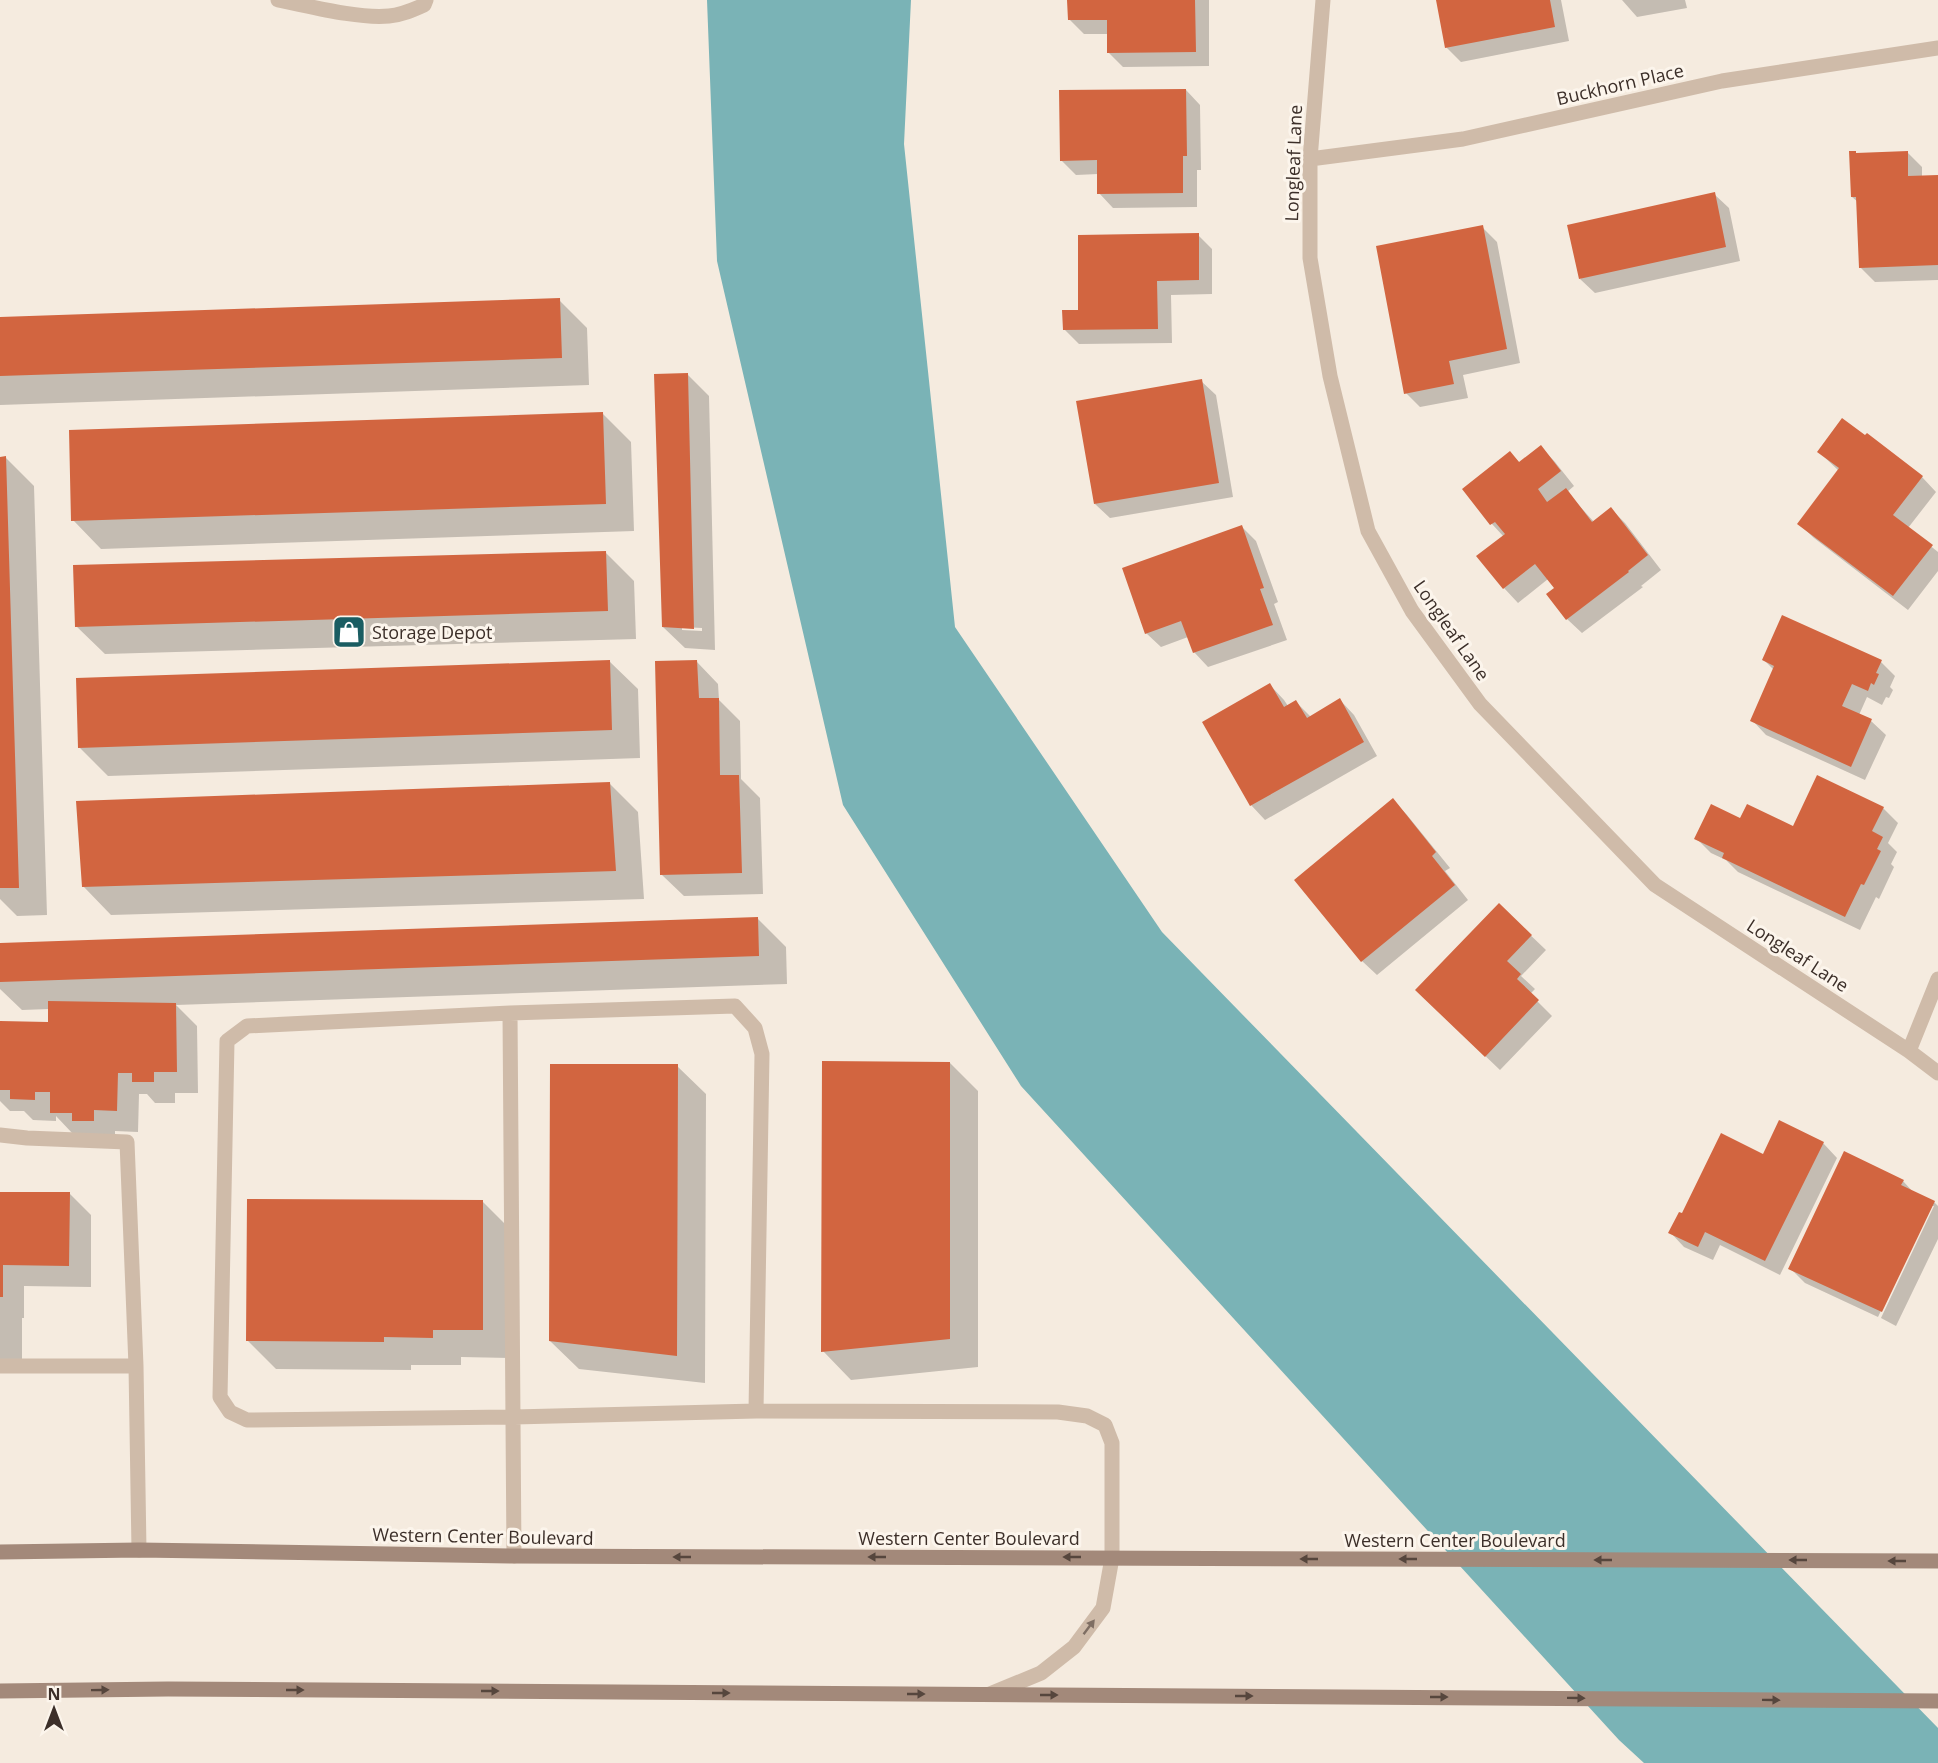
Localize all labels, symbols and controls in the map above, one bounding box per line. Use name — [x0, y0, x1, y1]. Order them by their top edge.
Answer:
street label: Buckhorn Place — [1554, 58, 1686, 110]
street label: Longleaf Lane — [1279, 104, 1307, 222]
street label: Longleaf Lane — [1409, 575, 1495, 685]
shop icon: Storage Depot — [331, 614, 367, 650]
place label: Storage Depot — [372, 620, 492, 644]
street label: Longleaf Lane — [1742, 913, 1854, 997]
street label: Western Center Boulevard — [372, 1522, 594, 1550]
street label: Western Center Boulevard — [858, 1526, 1080, 1550]
street label: Western Center Boulevard — [1344, 1528, 1566, 1552]
one-way arrow — [673, 1552, 692, 1561]
one-way arrow — [868, 1552, 887, 1562]
one-way arrow — [1063, 1552, 1082, 1562]
one-way arrow — [1300, 1554, 1319, 1564]
one-way arrow — [1398, 1554, 1417, 1564]
one-way arrow — [1593, 1555, 1612, 1565]
one-way arrow — [1788, 1555, 1807, 1565]
one-way arrow — [1888, 1556, 1907, 1566]
one-way arrow — [1082, 1619, 1095, 1635]
north arrow — [24, 1679, 84, 1739]
text: N — [47, 1683, 61, 1705]
one-way arrow — [91, 1685, 110, 1695]
one-way arrow — [286, 1685, 305, 1695]
one-way arrow — [481, 1687, 500, 1696]
one-way arrow — [711, 1688, 730, 1698]
one-way arrow — [906, 1689, 925, 1699]
one-way arrow — [1039, 1690, 1058, 1699]
one-way arrow — [1234, 1691, 1253, 1701]
one-way arrow — [1429, 1692, 1448, 1702]
one-way arrow — [1566, 1693, 1585, 1703]
one-way arrow — [1761, 1695, 1780, 1705]

